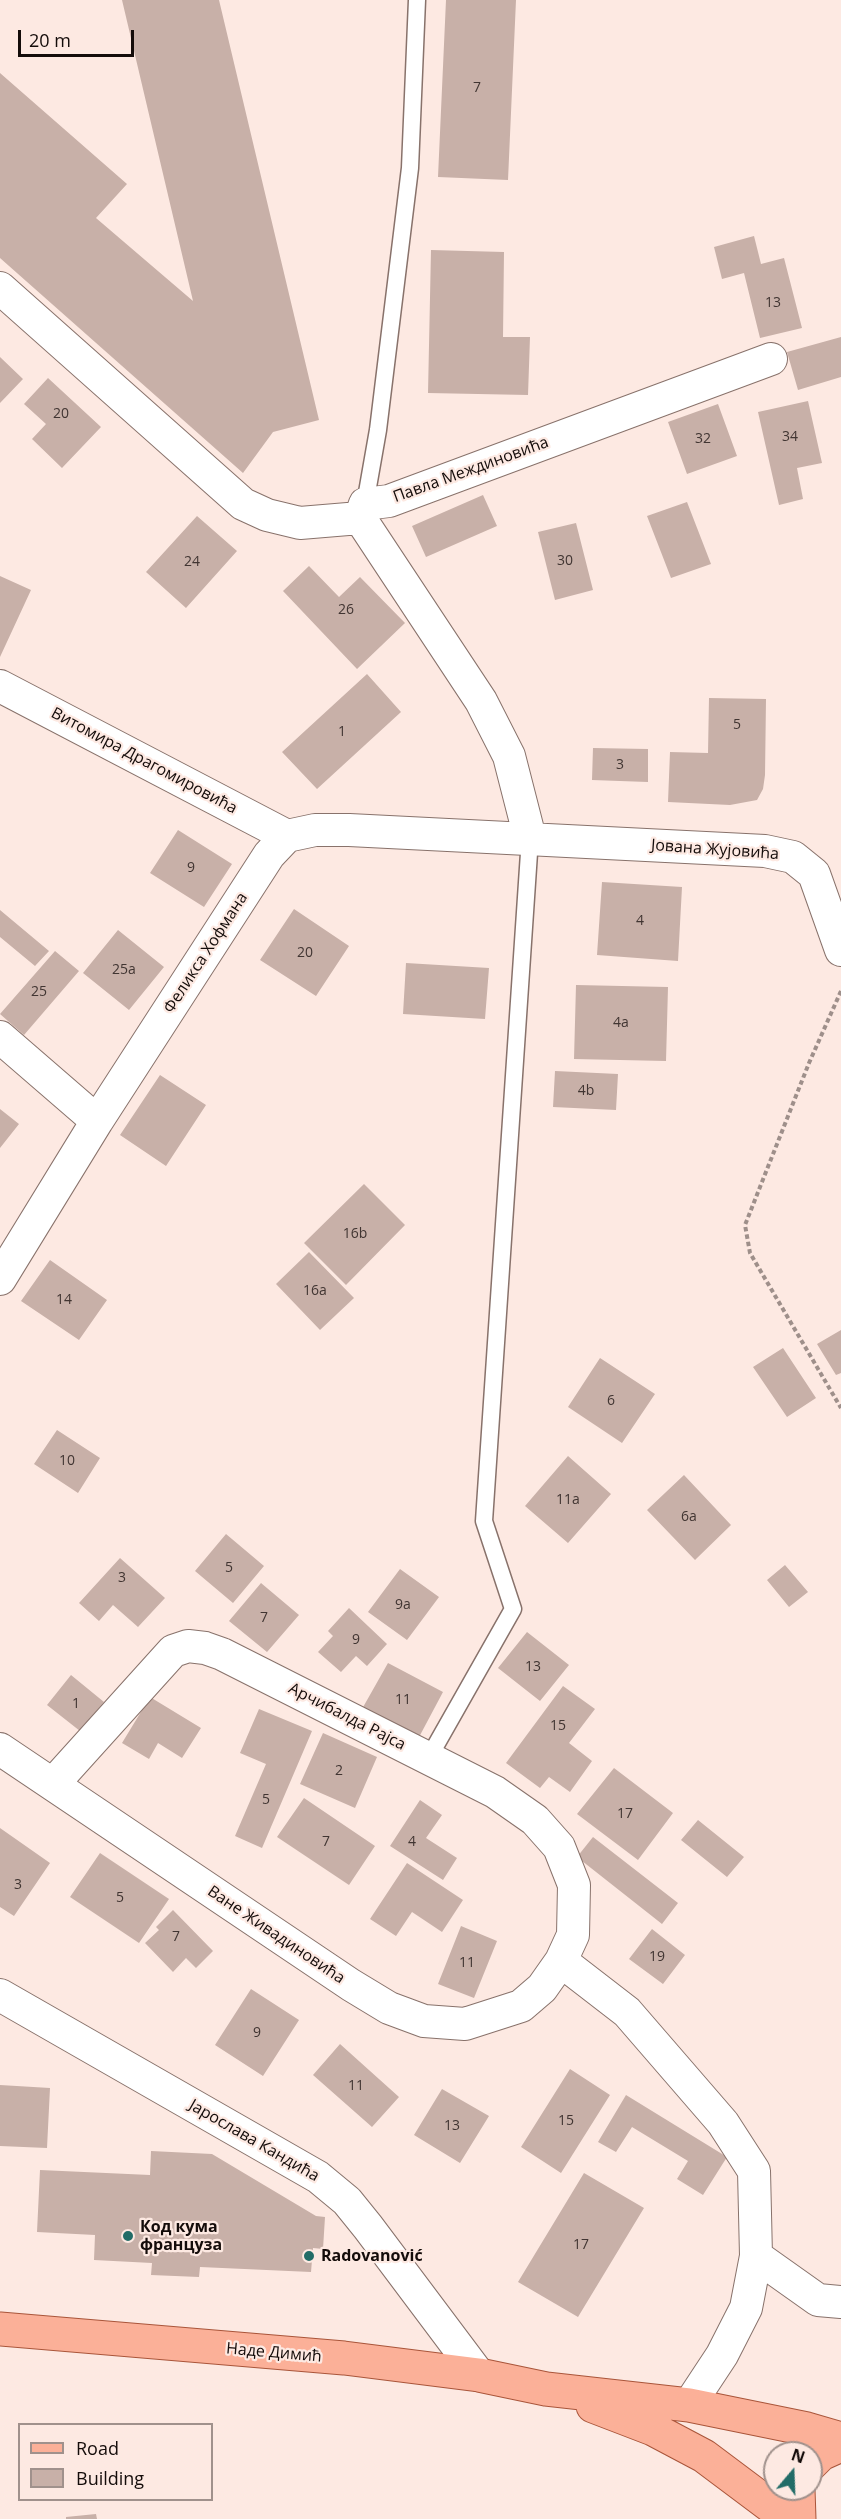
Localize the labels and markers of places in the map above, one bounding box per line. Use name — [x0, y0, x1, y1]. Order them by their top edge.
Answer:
place label: Код кума француза — [140, 2217, 222, 2255]
marker: Код кума француза — [121, 2229, 135, 2243]
place label: Radovanović — [321, 2246, 423, 2266]
marker: Radovanović — [302, 2249, 316, 2263]

